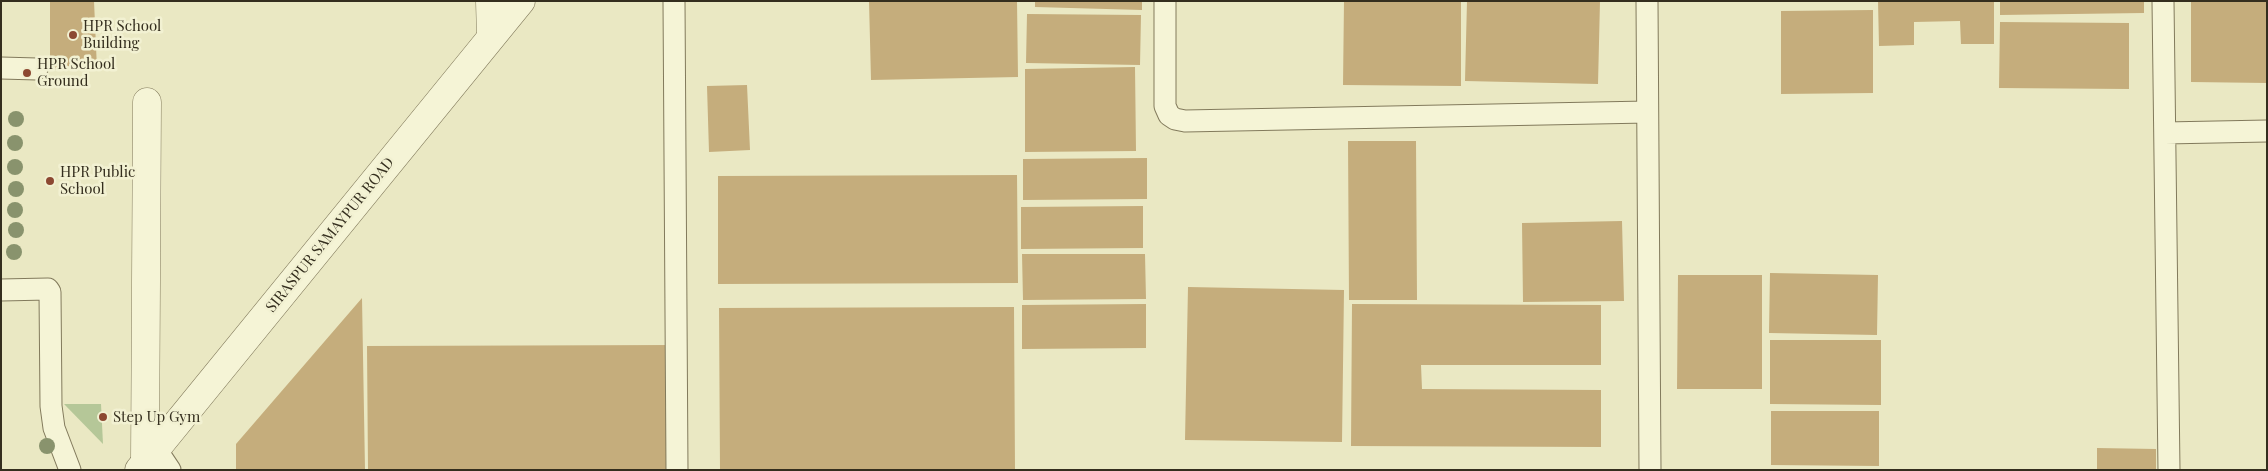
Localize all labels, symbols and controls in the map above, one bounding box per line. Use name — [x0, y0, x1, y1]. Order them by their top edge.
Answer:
place label: HPR School Building — [83, 17, 161, 52]
marker: HPR School Building — [67, 29, 79, 41]
place label: HPR School Ground — [37, 55, 115, 90]
marker: HPR School Ground — [21, 67, 33, 79]
street label: SIRASPUR SAMAYPUR ROAD — [262, 154, 398, 316]
place label: HPR Public School — [60, 163, 135, 198]
marker: HPR Public School — [44, 175, 56, 187]
place label: Step Up Gym — [113, 408, 200, 426]
marker: Step Up Gym — [97, 411, 109, 423]

